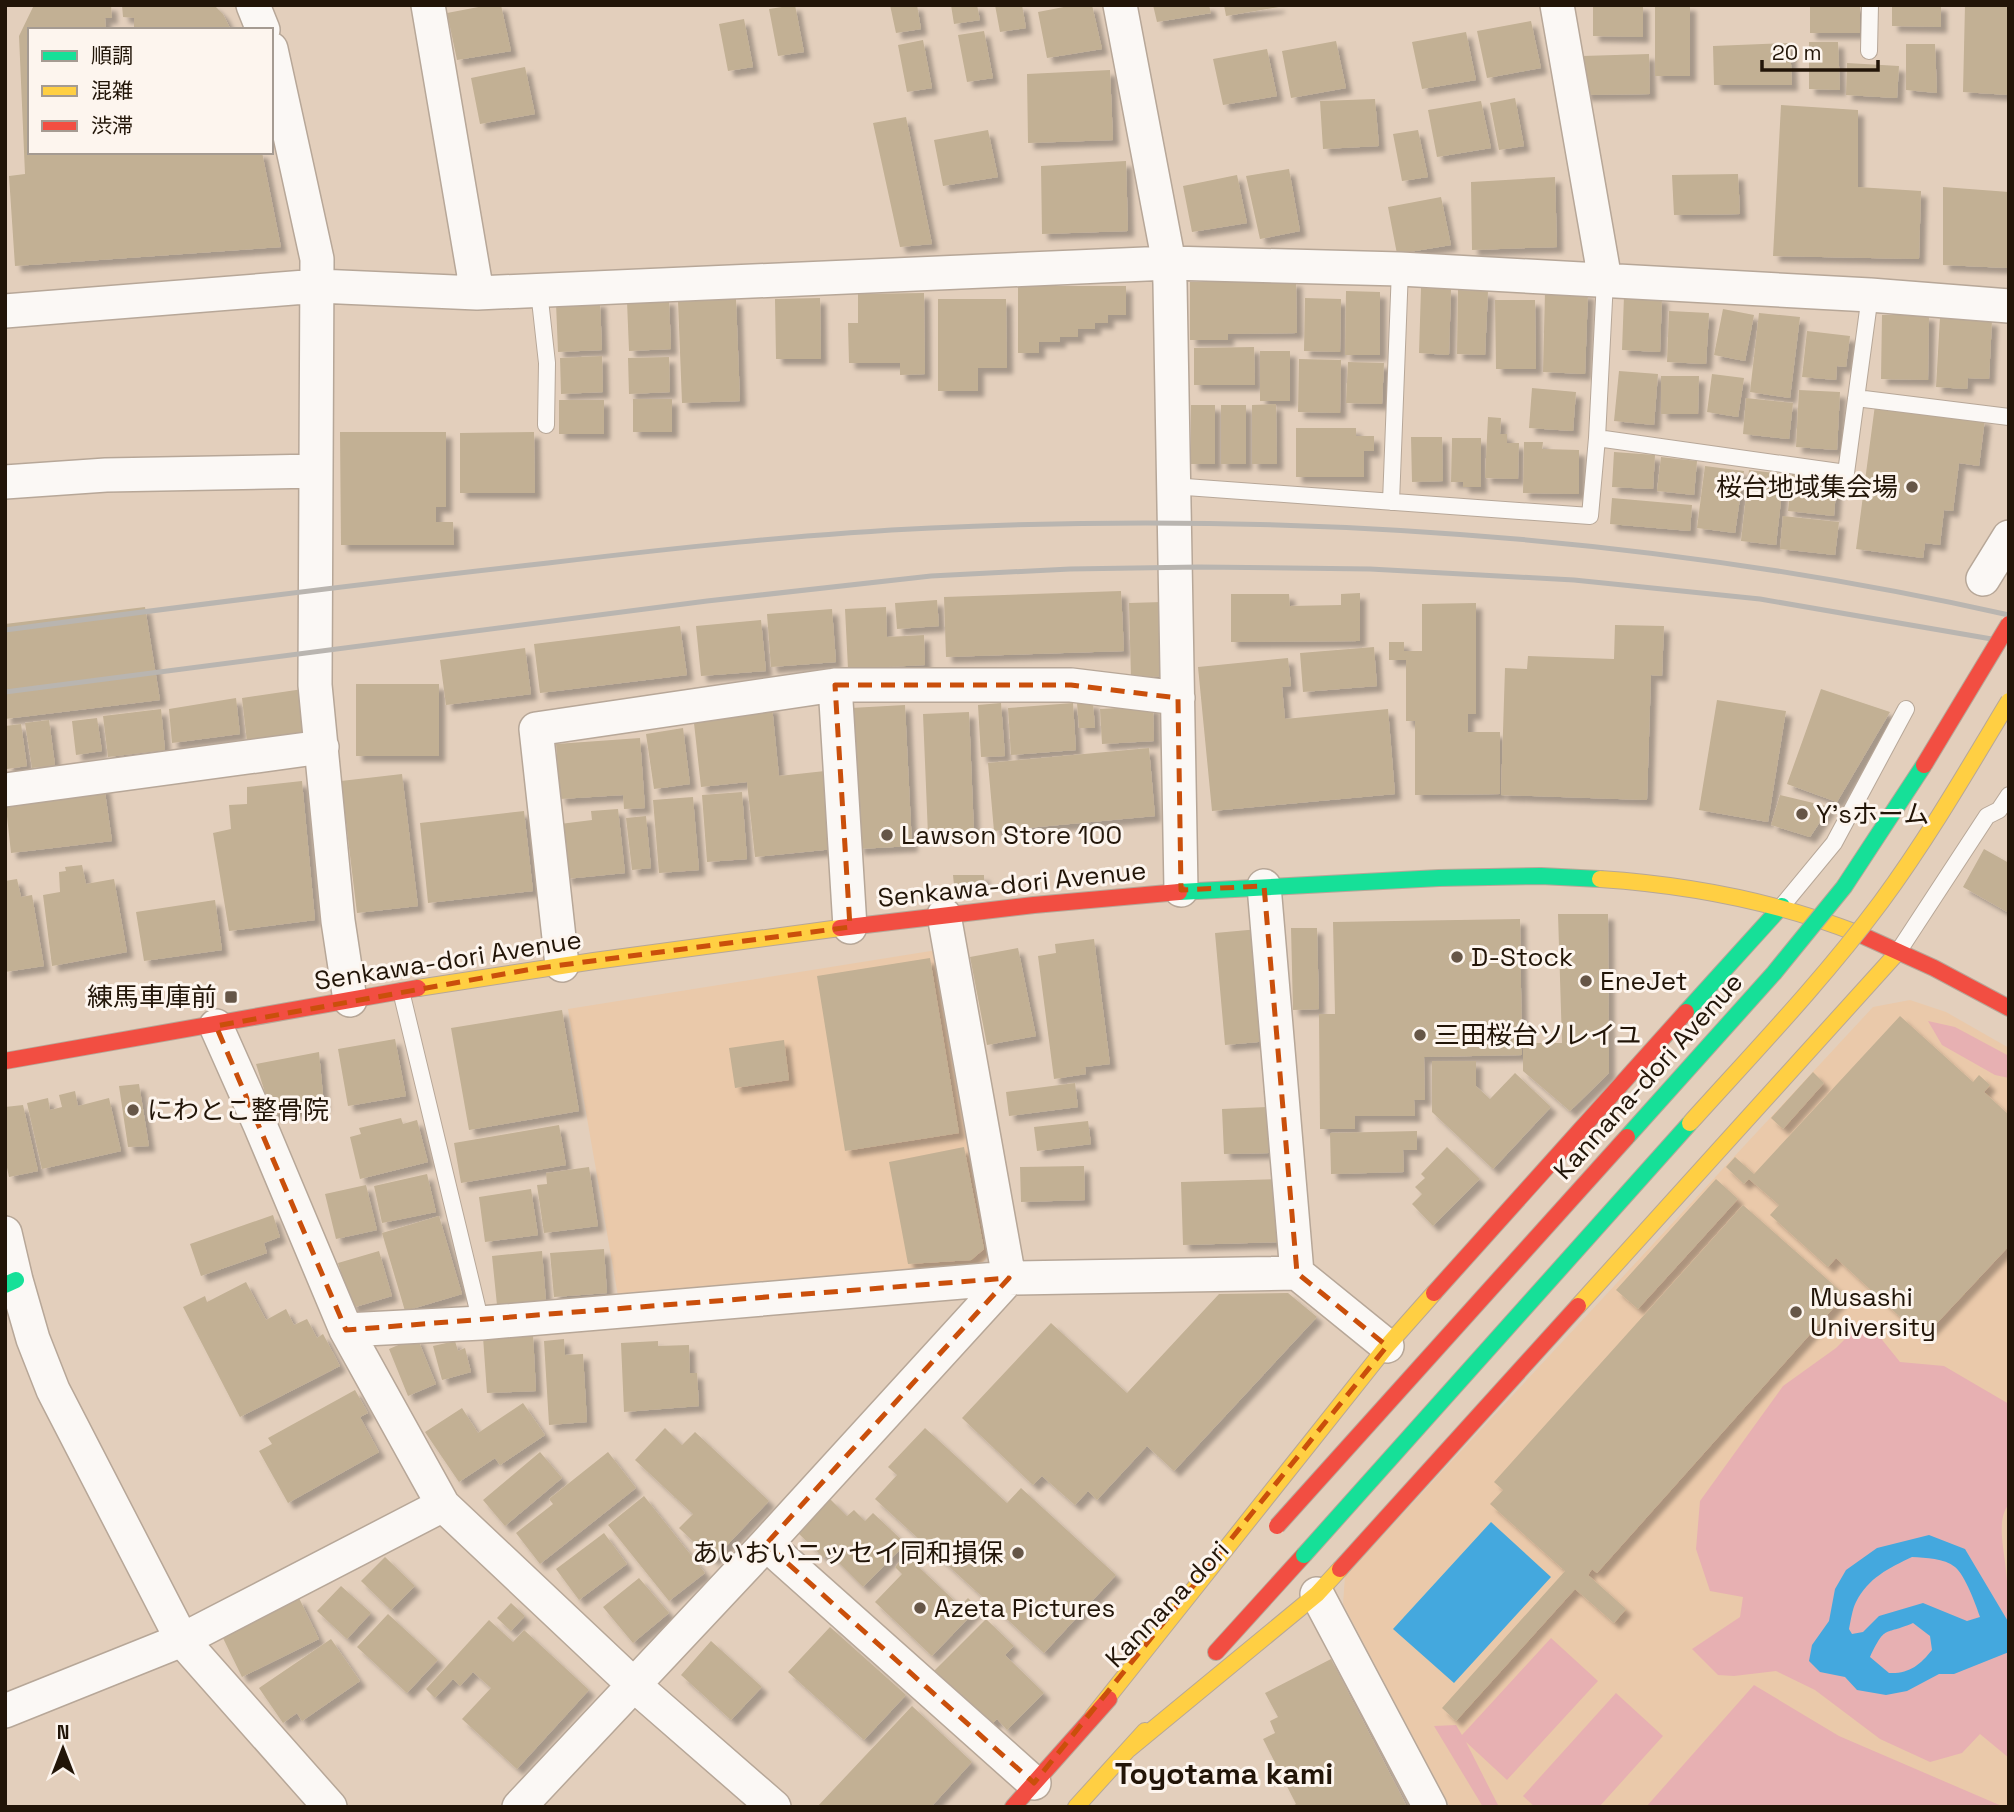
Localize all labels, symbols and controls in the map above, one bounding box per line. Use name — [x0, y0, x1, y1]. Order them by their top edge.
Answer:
legend — [28, 28, 273, 154]
scale bar — [1762, 28, 1878, 72]
text: 20 m — [1772, 39, 1822, 66]
text: 順調 — [91, 42, 133, 69]
text: 混雑 — [91, 77, 133, 104]
text: 渋滞 — [91, 112, 133, 139]
place label: 桜台地域集会場 — [1716, 470, 1898, 504]
marker: 桜台地域集会場 — [1904, 479, 1920, 495]
place label: Y'sホーム — [1816, 797, 1929, 831]
marker: Y'sホーム — [1794, 806, 1810, 822]
place label: Lawson Store 100 — [901, 818, 1122, 852]
marker: Lawson Store 100 — [879, 827, 895, 843]
street label: Senkawa-dori Avenue — [876, 853, 1148, 915]
street label: Senkawa-dori Avenue — [312, 922, 584, 998]
place label: D-Stock — [1471, 940, 1573, 974]
marker: D-Stock — [1449, 949, 1465, 965]
place label: EneJet — [1600, 964, 1688, 998]
street label: Kannana-dori Avenue — [1546, 965, 1750, 1187]
marker: EneJet — [1578, 973, 1594, 989]
place label: 練馬車庫前 — [87, 980, 217, 1014]
marker: 練馬車庫前 — [223, 989, 239, 1005]
place label: 三田桜台ソレイユ — [1434, 1018, 1641, 1052]
marker: 三田桜台ソレイユ — [1412, 1027, 1428, 1043]
place label: にわとこ整骨院 — [147, 1093, 329, 1127]
marker: にわとこ整骨院 — [125, 1102, 141, 1118]
place label: Musashi University — [1810, 1280, 1936, 1344]
marker: Musashi University — [1788, 1304, 1804, 1320]
street label: Kannana dori — [1098, 1533, 1236, 1675]
place label: あいおいニッセイ同和損保 — [692, 1536, 1004, 1570]
marker: あいおいニッセイ同和損保 — [1010, 1545, 1026, 1561]
place label: Azeta Pictures — [934, 1591, 1115, 1625]
marker: Azeta Pictures — [912, 1600, 928, 1616]
north arrow — [28, 1714, 98, 1784]
text: N — [57, 1720, 69, 1745]
district label: Toyotama kami — [1115, 1754, 1333, 1793]

